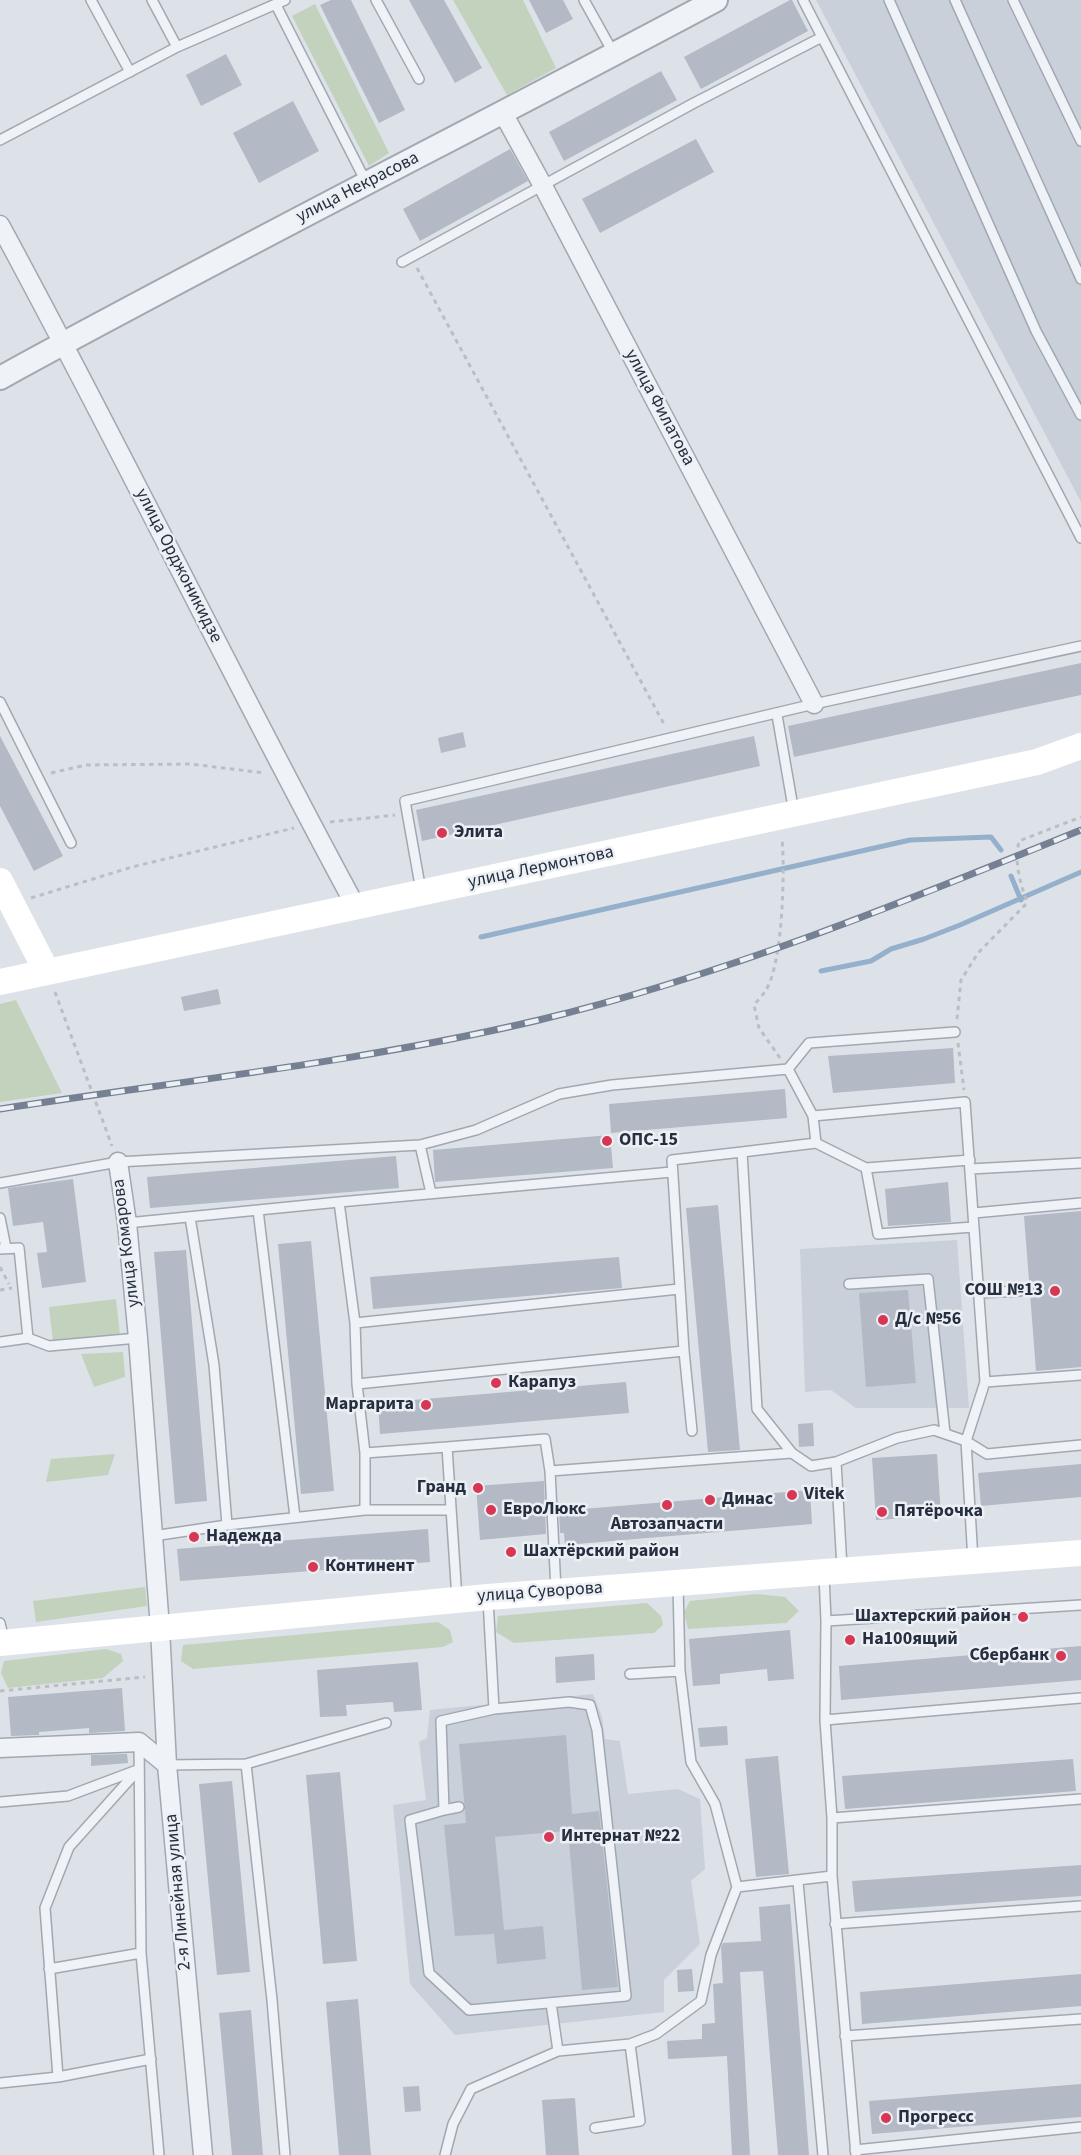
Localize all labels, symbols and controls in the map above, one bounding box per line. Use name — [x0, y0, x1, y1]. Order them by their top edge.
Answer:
street label: улица Некрасова — [293, 148, 423, 228]
street label: улица Филатова — [619, 346, 699, 470]
street label: улица Орджоникидзе — [130, 485, 226, 647]
place label: Элита — [454, 822, 503, 844]
marker: Элита — [435, 826, 449, 840]
street label: улица Лермонтова — [466, 842, 616, 894]
place label: ОПС-15 — [619, 1130, 678, 1152]
marker: ОПС-15 — [600, 1134, 614, 1148]
street label: улица Комарова — [108, 1178, 146, 1308]
place label: СОШ №13 — [964, 1280, 1043, 1302]
marker: СОШ №13 — [1048, 1284, 1062, 1298]
place label: Д/с №56 — [895, 1309, 961, 1331]
marker: Д/с №56 — [876, 1313, 890, 1327]
place label: Карапуз — [508, 1372, 576, 1394]
marker: Карапуз — [489, 1376, 503, 1390]
place label: Маргарита — [325, 1394, 414, 1416]
marker: Маргарита — [419, 1398, 433, 1412]
place label: Гранд — [417, 1477, 466, 1499]
marker: Гранд — [471, 1481, 485, 1495]
place label: Vitek — [804, 1484, 845, 1506]
marker: Vitek — [785, 1488, 799, 1502]
place label: Динас — [722, 1489, 773, 1511]
marker: Динас — [703, 1493, 717, 1507]
marker: Автозапчасти — [660, 1498, 674, 1512]
place label: ЕвроЛюкс — [503, 1499, 586, 1521]
place label: Пятёрочка — [894, 1501, 983, 1523]
marker: ЕвроЛюкс — [484, 1503, 498, 1517]
marker: Пятёрочка — [875, 1505, 889, 1519]
place label: Автозапчасти — [611, 1514, 723, 1536]
place label: Надежда — [206, 1526, 282, 1548]
marker: Надежда — [187, 1530, 201, 1544]
place label: Шахтёрский район — [523, 1541, 679, 1563]
marker: Шахтёрский район — [504, 1545, 518, 1559]
place label: Континент — [325, 1556, 415, 1578]
marker: Континент — [306, 1560, 320, 1574]
street label: улица Суворова — [476, 1578, 604, 1608]
place label: Шахтерский район — [855, 1606, 1011, 1628]
marker: Шахтерский район — [1016, 1610, 1030, 1624]
place label: На100ящий — [862, 1629, 958, 1651]
marker: На100ящий — [843, 1633, 857, 1647]
place label: Сбербанк — [969, 1645, 1049, 1667]
marker: Сбербанк — [1054, 1649, 1068, 1663]
street label: 2-я Линейная улица — [161, 1813, 197, 1971]
place label: Интернат №22 — [561, 1826, 680, 1848]
marker: Интернат №22 — [542, 1830, 556, 1844]
place label: Прогресс — [898, 2107, 974, 2129]
marker: Прогресс — [879, 2111, 893, 2125]

